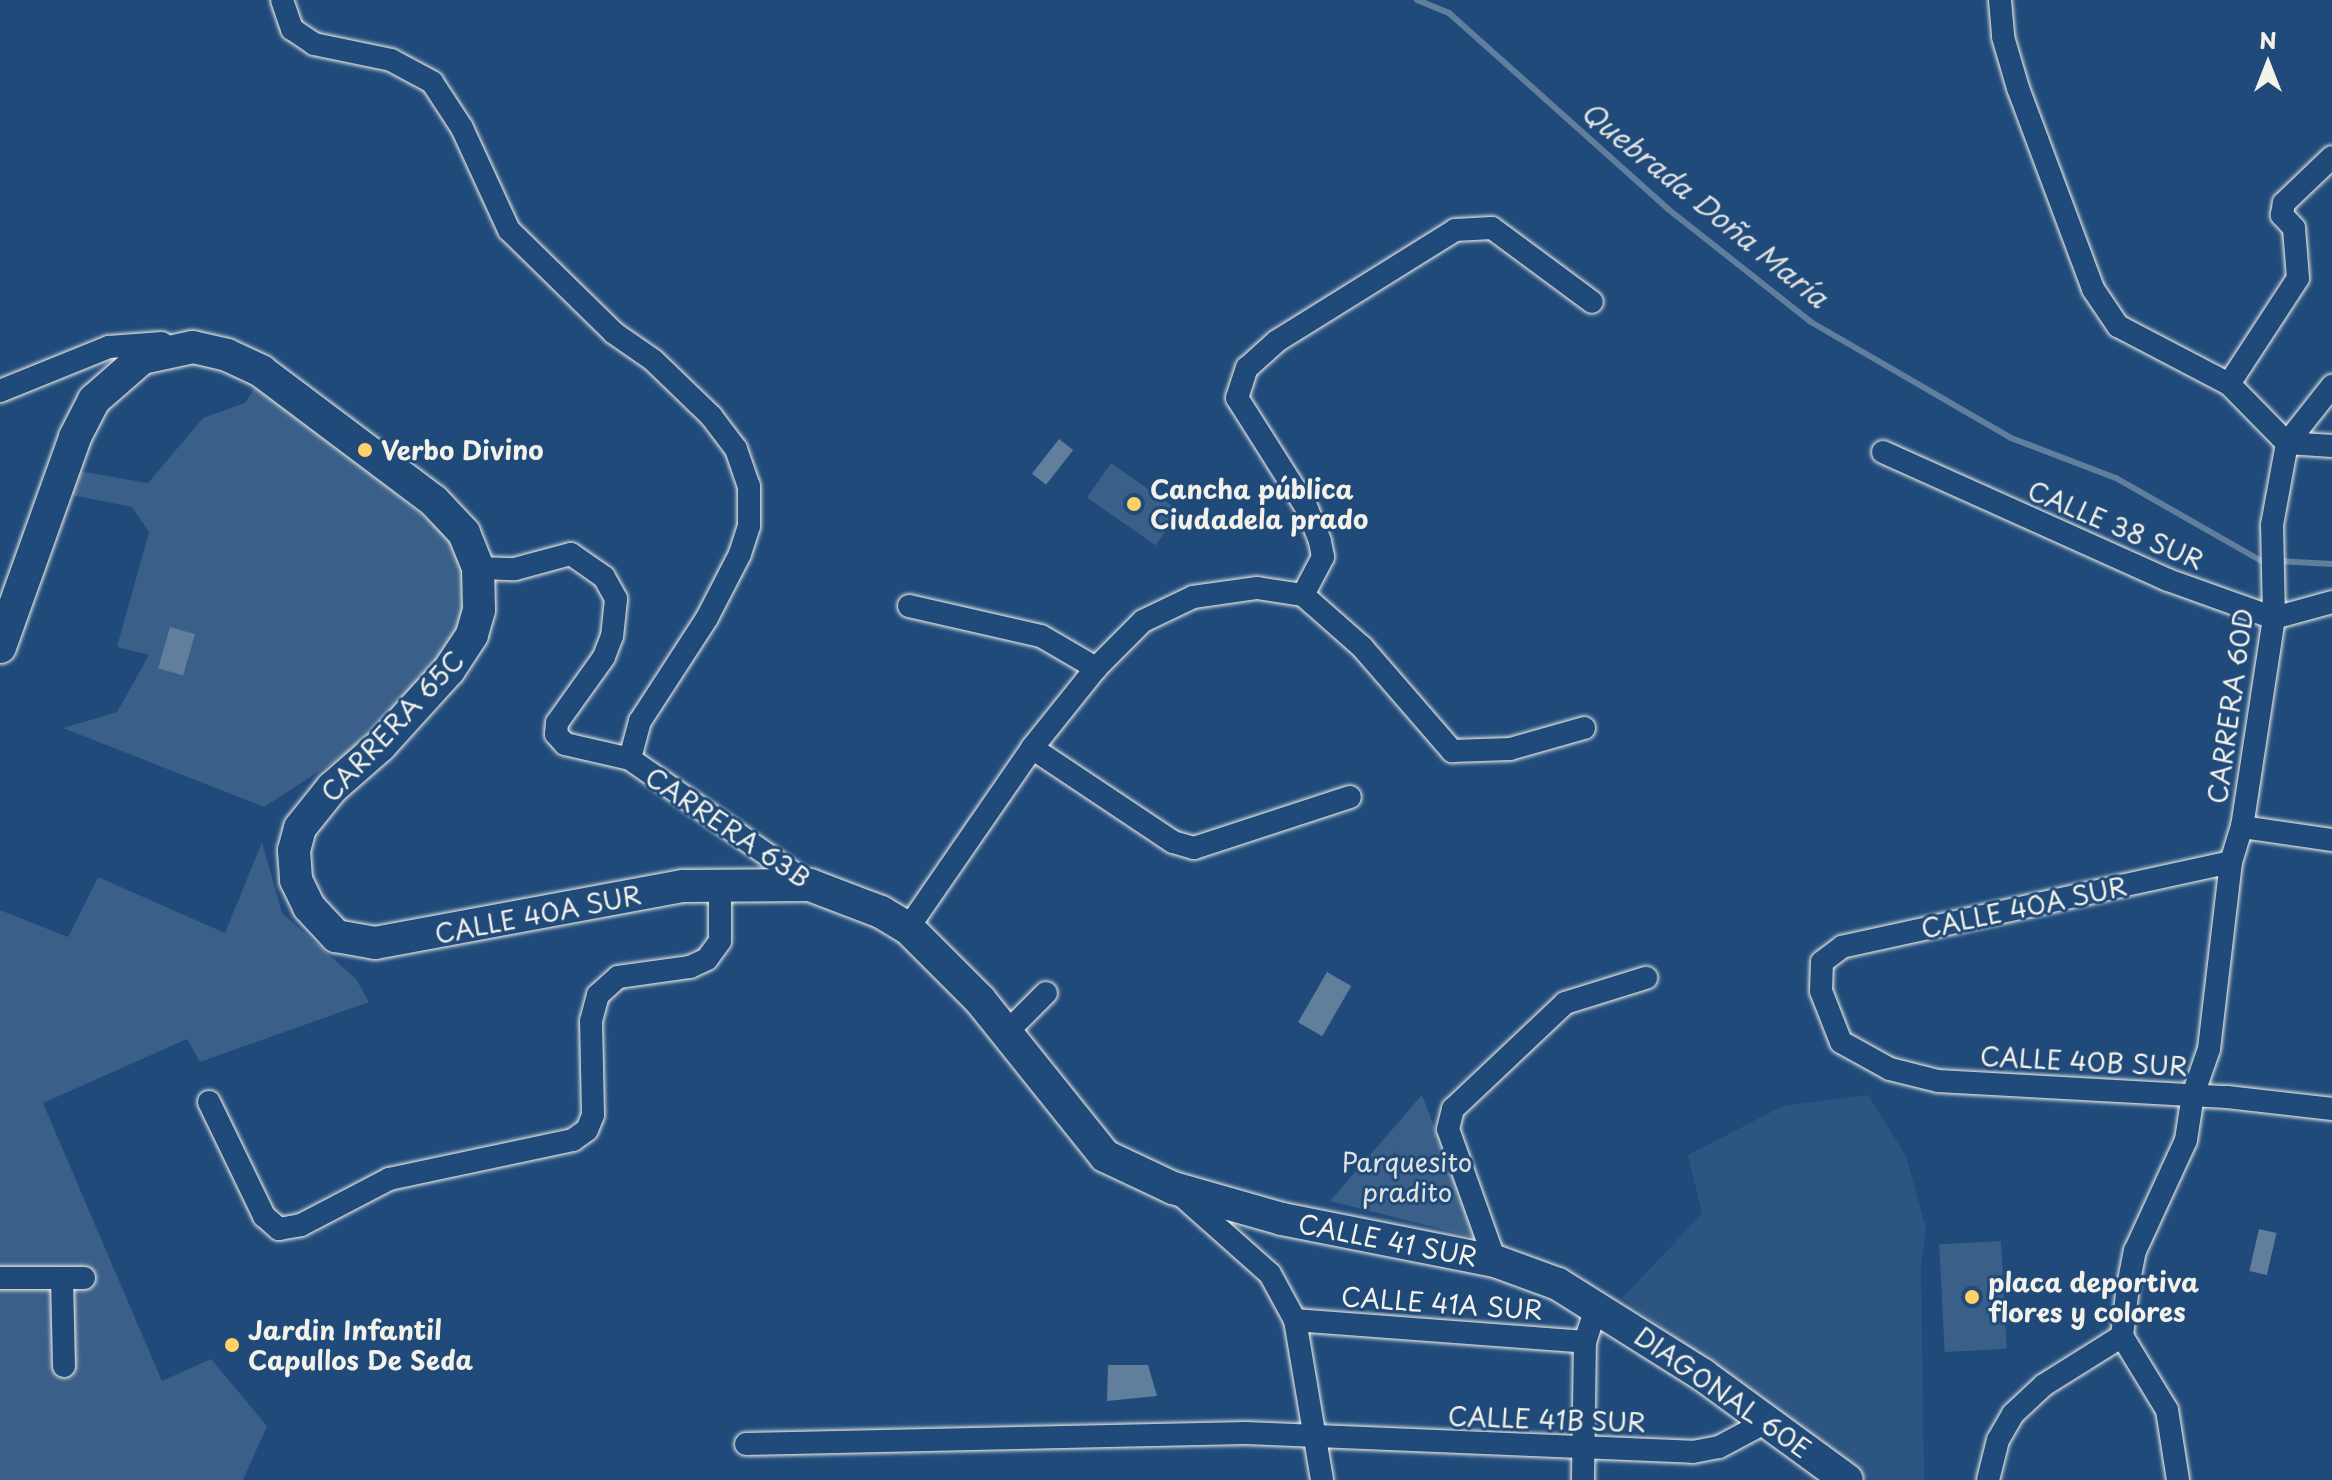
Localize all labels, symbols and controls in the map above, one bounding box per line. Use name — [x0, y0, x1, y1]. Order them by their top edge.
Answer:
text: N — [2259, 23, 2277, 56]
north arrow — [2228, 24, 2308, 104]
water label: Quebrada Doña María — [1574, 94, 1836, 314]
place label: Verbo Divino — [381, 434, 545, 466]
marker: Verbo Divino — [356, 441, 374, 459]
place label: Cancha pública Ciudadela prado — [1150, 473, 1368, 534]
street label: CALLE 38 SUR — [2022, 473, 2210, 577]
marker: Cancha pública Ciudadela prado — [1125, 495, 1143, 513]
street label: CARRERA 60D — [2201, 607, 2259, 805]
street label: CARRERA 65C — [315, 645, 469, 807]
street label: CARRERA 63B — [639, 760, 817, 894]
street label: CALLE 40A SUR — [1917, 870, 2131, 944]
street label: CALLE 40A SUR — [430, 878, 646, 950]
street label: CALLE 40B SUR — [1978, 1040, 2190, 1082]
park label: Parquesito pradito — [1342, 1146, 1472, 1208]
street label: CALLE 41 SUR — [1294, 1207, 1482, 1273]
place label: placa deportiva flores y colores — [1988, 1266, 2198, 1328]
street label: CALLE 41A SUR — [1339, 1280, 1545, 1326]
marker: placa deportiva flores y colores — [1963, 1288, 1981, 1306]
place label: Jardin Infantil Capullos De Seda — [248, 1314, 475, 1376]
street label: DIAGONAL 60E — [1630, 1320, 1816, 1464]
marker: Jardin Infantil Capullos De Seda — [223, 1336, 241, 1354]
street label: CALLE 41B SUR — [1446, 1400, 1648, 1438]

